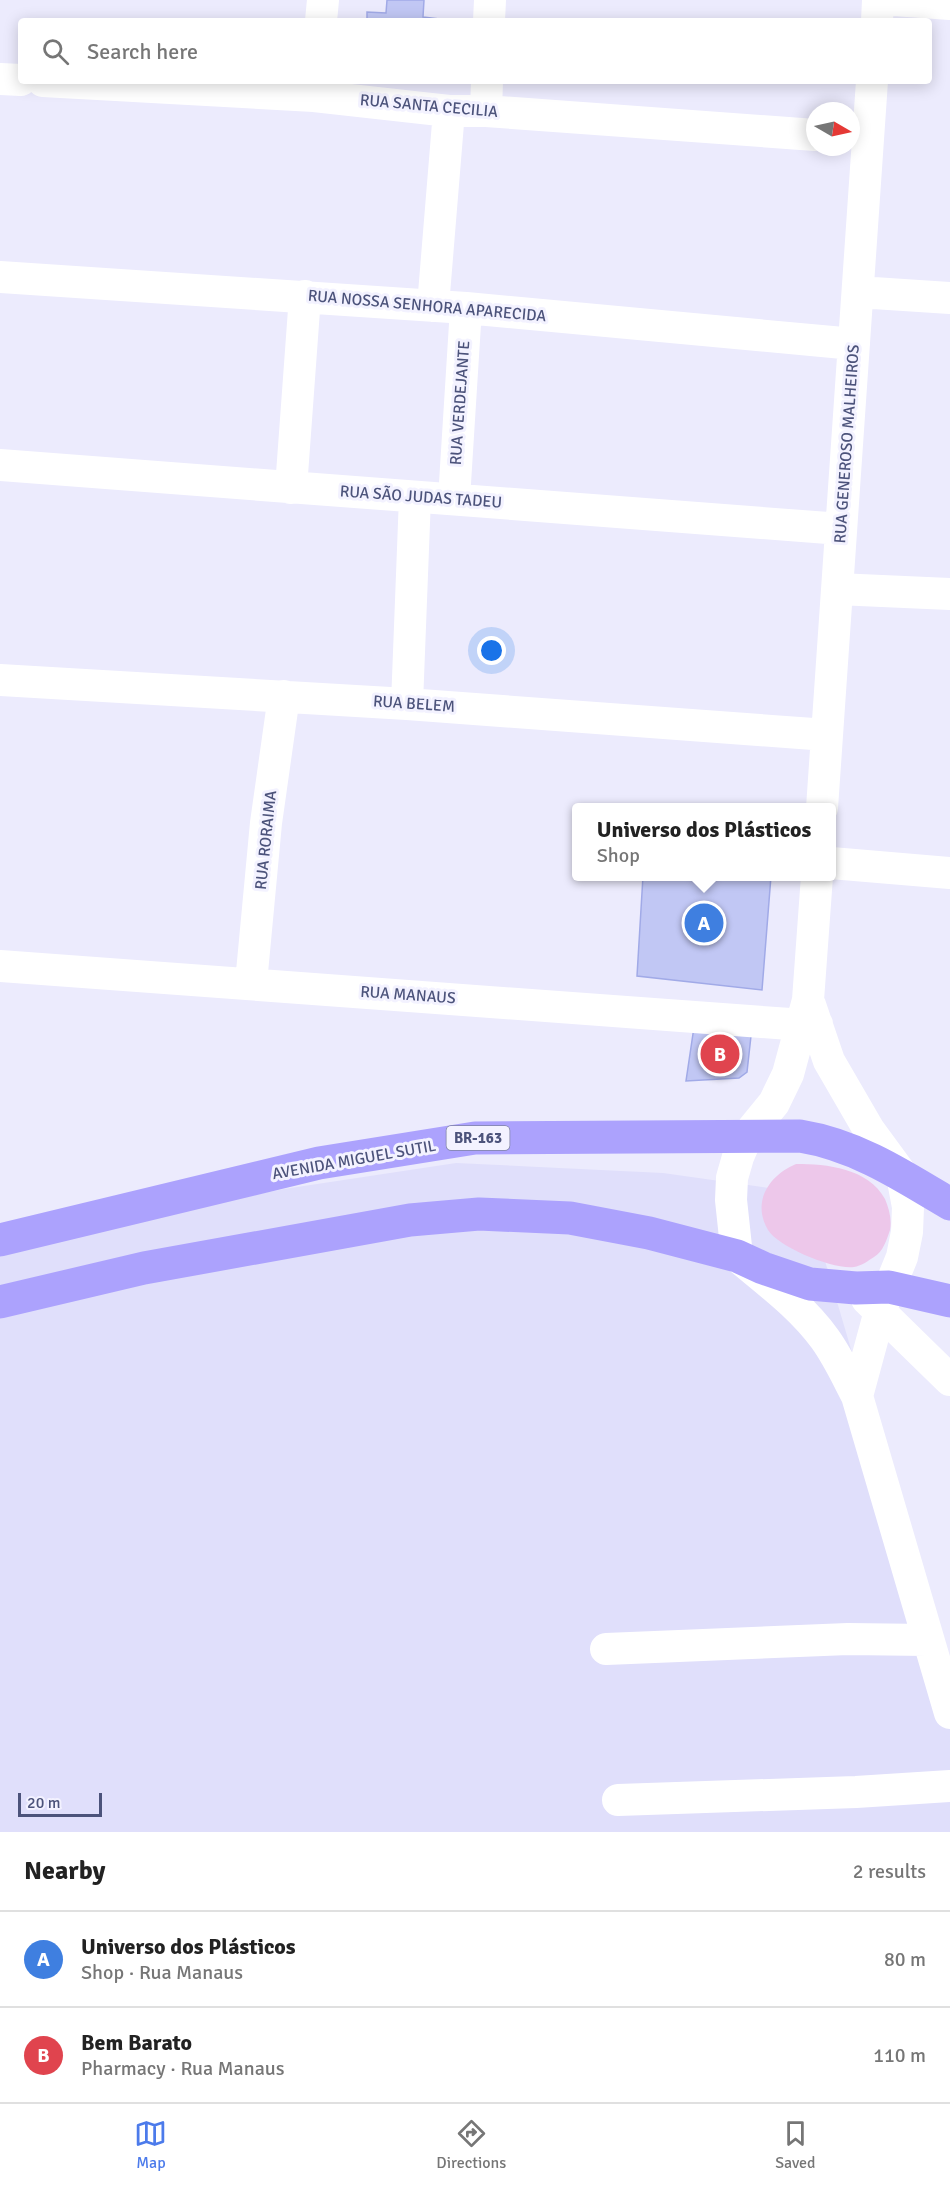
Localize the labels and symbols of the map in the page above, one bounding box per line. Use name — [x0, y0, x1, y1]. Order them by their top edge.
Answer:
street label: RUA SANTA CECILIA — [359, 90, 499, 122]
north arrow — [806, 102, 860, 156]
street label: RUA NOSSA SENHORA APARECIDA — [307, 286, 547, 326]
street label: RUA VERDEJANTE — [446, 340, 474, 466]
street label: RUA GENEROSO MALHEIROS — [830, 344, 864, 544]
street label: RUA SÃO JUDAS TADEU — [339, 481, 503, 513]
your location — [477, 636, 506, 665]
street label: RUA BELEM — [372, 691, 456, 717]
street label: RUA RORAIMA — [251, 789, 281, 891]
pin: A — [684, 900, 724, 946]
street label: RUA MANAUS — [360, 982, 457, 1008]
pin: B — [700, 1032, 740, 1076]
road number: BR-163 — [446, 1126, 510, 1150]
street label: AVENIDA MIGUEL SUTIL — [271, 1136, 437, 1184]
scale bar — [18, 1790, 102, 1818]

